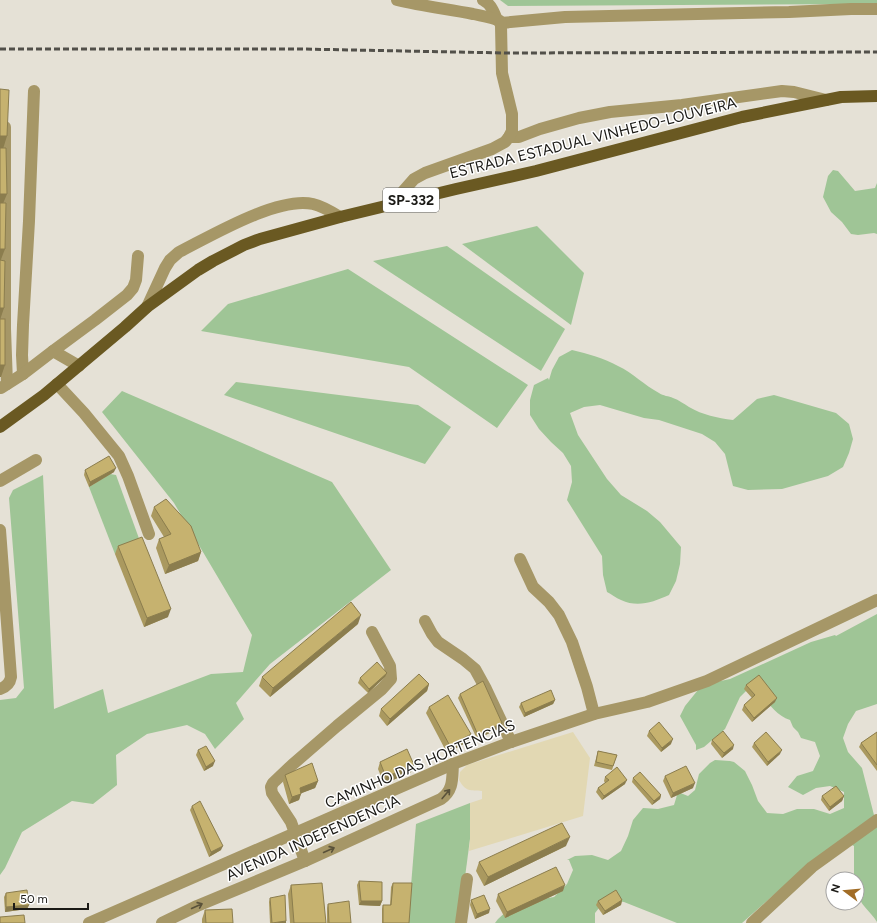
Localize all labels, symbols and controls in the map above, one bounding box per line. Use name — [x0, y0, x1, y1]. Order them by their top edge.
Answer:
street label: ESTRADA ESTADUAL VINHEDO-LOUVEIRA — [448, 94, 738, 182]
road number: SP-332 — [383, 188, 439, 212]
street label: CAMINHO DAS HORTENCIAS — [322, 716, 518, 812]
one-way arrow — [441, 788, 450, 799]
street label: AVENIDA INDEPENDENCIA — [223, 791, 403, 885]
one-way arrow — [323, 846, 335, 853]
north arrow — [825, 871, 865, 911]
text: N — [828, 882, 843, 894]
scale bar — [14, 885, 88, 911]
text: 50 m — [20, 892, 48, 906]
one-way arrow — [190, 902, 202, 909]

